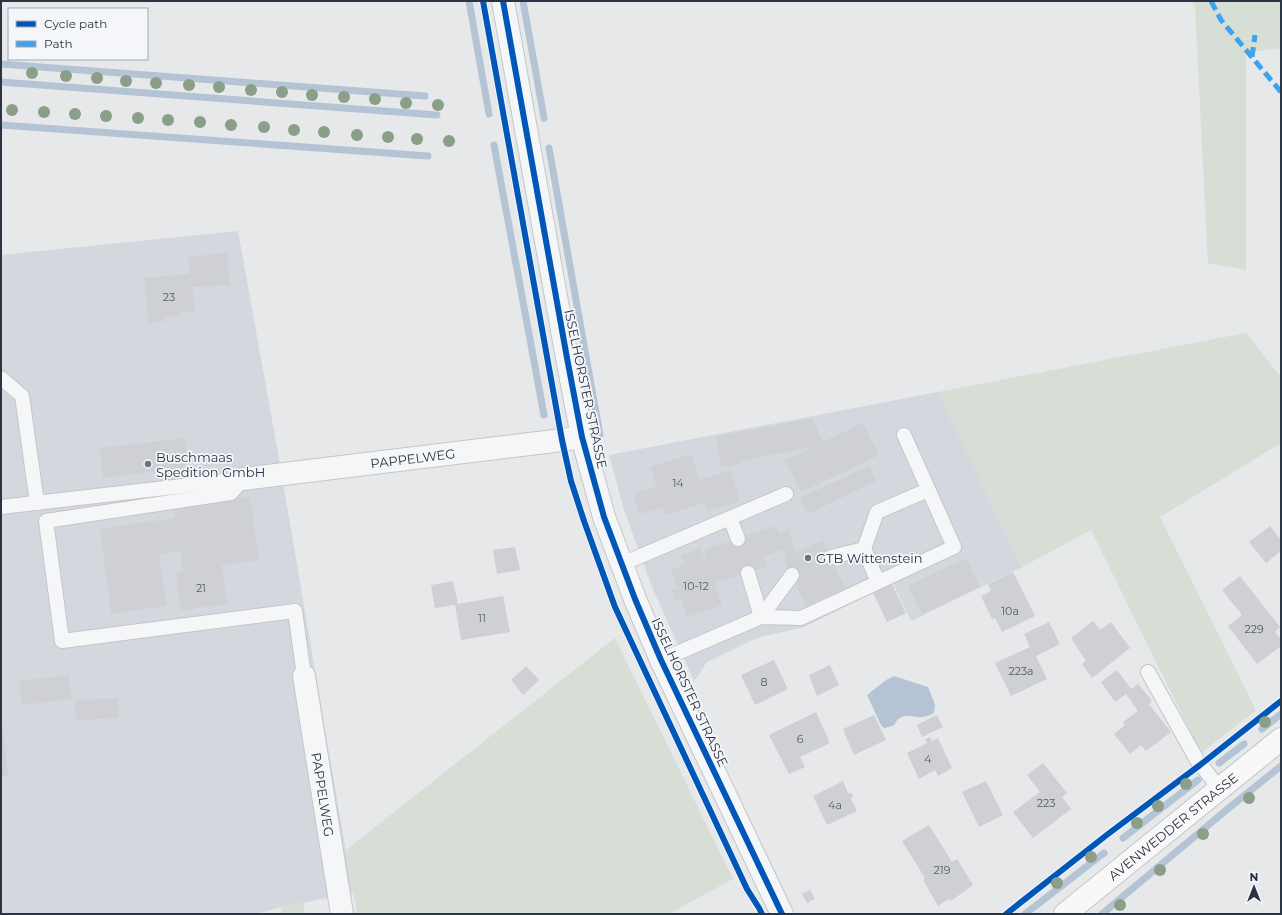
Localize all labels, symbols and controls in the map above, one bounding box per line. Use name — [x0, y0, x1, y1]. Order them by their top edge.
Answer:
legend — [8, 8, 148, 60]
text: Cycle path — [44, 16, 107, 31]
text: Path — [44, 36, 73, 51]
house number: 23 — [163, 290, 175, 304]
street label: ISSELHORSTER STRASSE — [561, 308, 611, 470]
street label: PAPPELWEG — [369, 445, 456, 471]
place label: Buschmaas Spedition GmbH — [156, 449, 265, 480]
marker: Buschmaas Spedition GmbH — [143, 459, 153, 469]
house number: 14 — [672, 476, 684, 490]
place label: GTB Wittenstein — [816, 550, 923, 566]
marker: GTB Wittenstein — [803, 553, 813, 563]
house number: 10-12 — [683, 579, 709, 593]
house number: 21 — [196, 581, 206, 595]
house number: 10a — [1001, 604, 1019, 618]
house number: 11 — [478, 611, 486, 625]
street label: ISSELHORSTER STRASSE — [648, 615, 732, 769]
house number: 229 — [1244, 622, 1264, 636]
house number: 223a — [1008, 664, 1034, 678]
house number: 8 — [760, 675, 768, 689]
house number: 6 — [797, 732, 804, 746]
street label: PAPPELWEG — [308, 751, 338, 838]
house number: 4 — [924, 752, 932, 766]
street label: AVENWEDDER STRASSE — [1105, 769, 1241, 884]
house number: 223 — [1037, 796, 1055, 810]
house number: 4a — [828, 798, 842, 812]
house number: 219 — [934, 863, 951, 877]
north arrow — [1234, 867, 1274, 907]
text: N — [1250, 870, 1258, 884]

